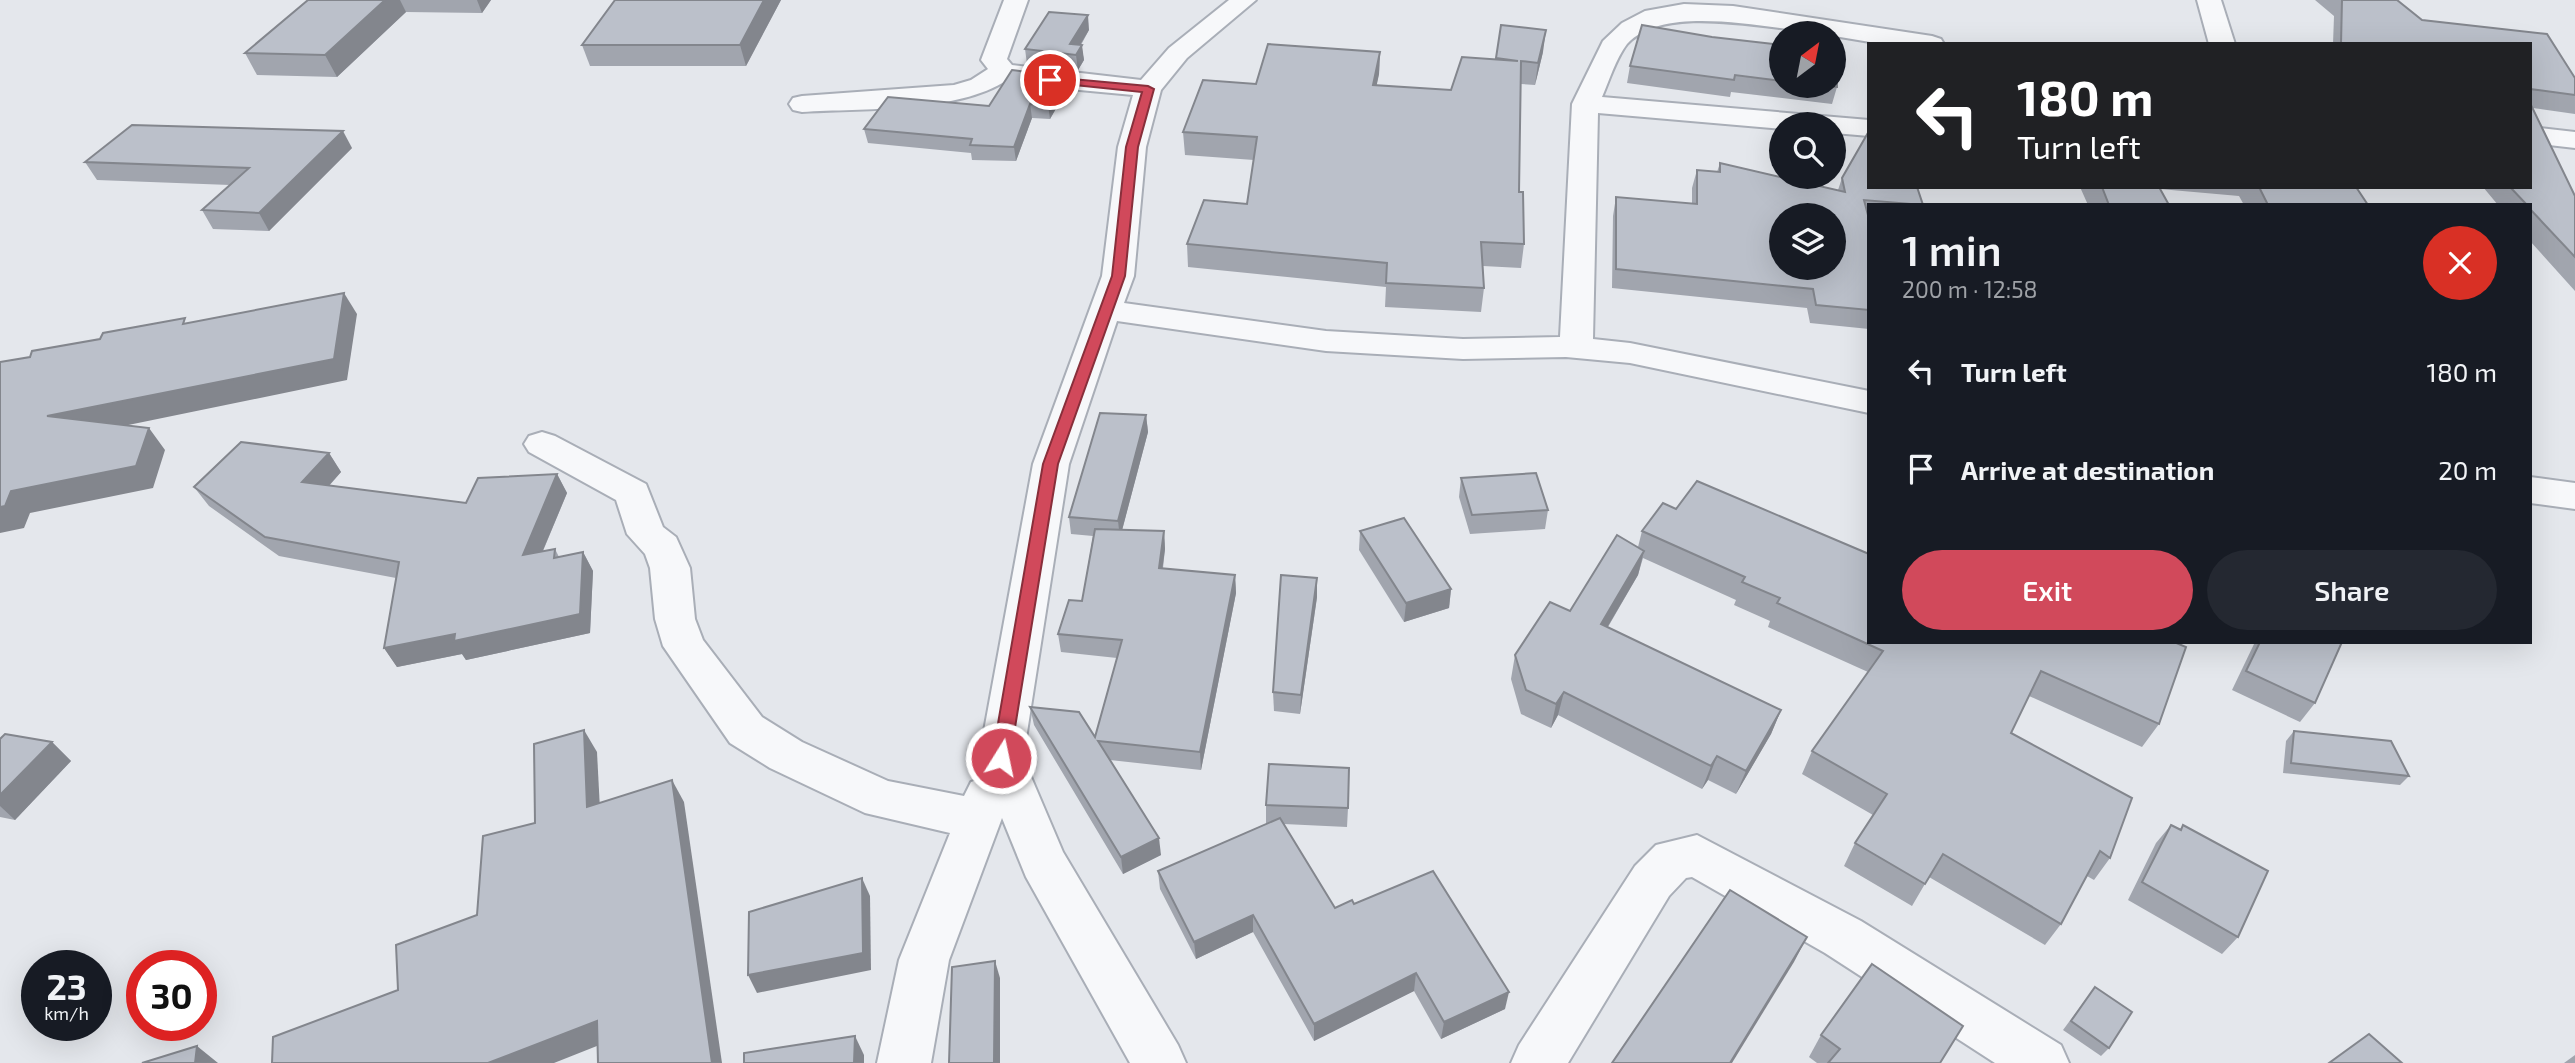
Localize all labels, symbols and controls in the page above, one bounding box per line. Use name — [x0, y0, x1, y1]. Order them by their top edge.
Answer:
north arrow — [1769, 21, 1846, 98]
map controls — [1769, 21, 1846, 280]
pin — [1020, 50, 1080, 110]
icon: arrive — [1031, 61, 1069, 99]
text: 180 m — [2017, 67, 2153, 126]
icon: left — [1902, 70, 1993, 161]
button: search — [1769, 112, 1846, 189]
text: Turn left — [2017, 127, 2141, 165]
button: layers — [1769, 203, 1846, 280]
text: 1 min — [1902, 224, 2002, 274]
button: close — [2423, 226, 2497, 300]
text: 200 m · 12:58 — [1902, 275, 2037, 303]
icon: left — [1902, 352, 1940, 390]
text: Turn left — [1961, 356, 2067, 387]
text: 180 m — [2427, 356, 2497, 387]
icon: arrive — [1902, 450, 1940, 488]
text: Arrive at destination — [1961, 454, 2214, 485]
text: 20 m — [2438, 454, 2497, 485]
button: Exit — [1902, 550, 2193, 630]
button: Share — [2207, 550, 2497, 630]
position arrow — [964, 721, 1038, 795]
speed limit sign: 30 — [126, 950, 217, 1041]
text: 23 — [46, 965, 87, 1007]
text: km/h — [44, 1002, 89, 1024]

